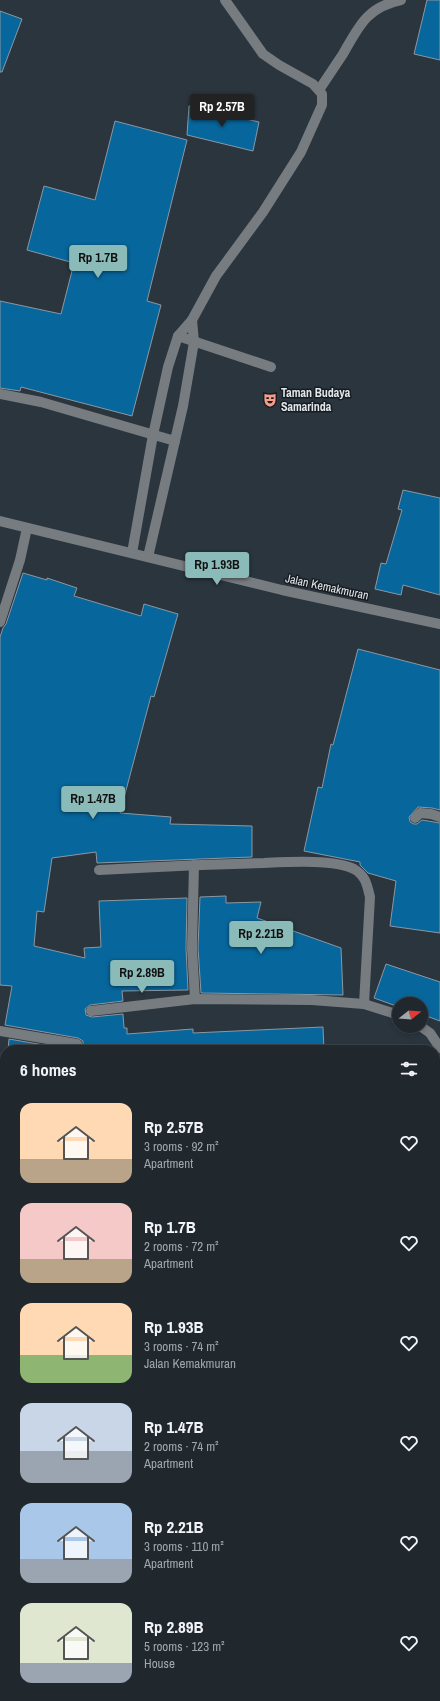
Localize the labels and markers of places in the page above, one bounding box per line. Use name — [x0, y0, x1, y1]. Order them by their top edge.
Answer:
pin: Rp 2.57B — [181, 94, 263, 128]
pin: Rp 1.7B — [61, 245, 135, 279]
place label: Taman Budaya Samarinda — [281, 385, 351, 415]
theatre icon: Taman Budaya Samarinda — [262, 392, 278, 408]
pin: Rp 1.93B — [176, 552, 258, 586]
pin: Rp 1.47B — [52, 786, 134, 820]
pin: Rp 2.21B — [220, 921, 302, 955]
pin: Rp 2.89B — [101, 960, 183, 994]

